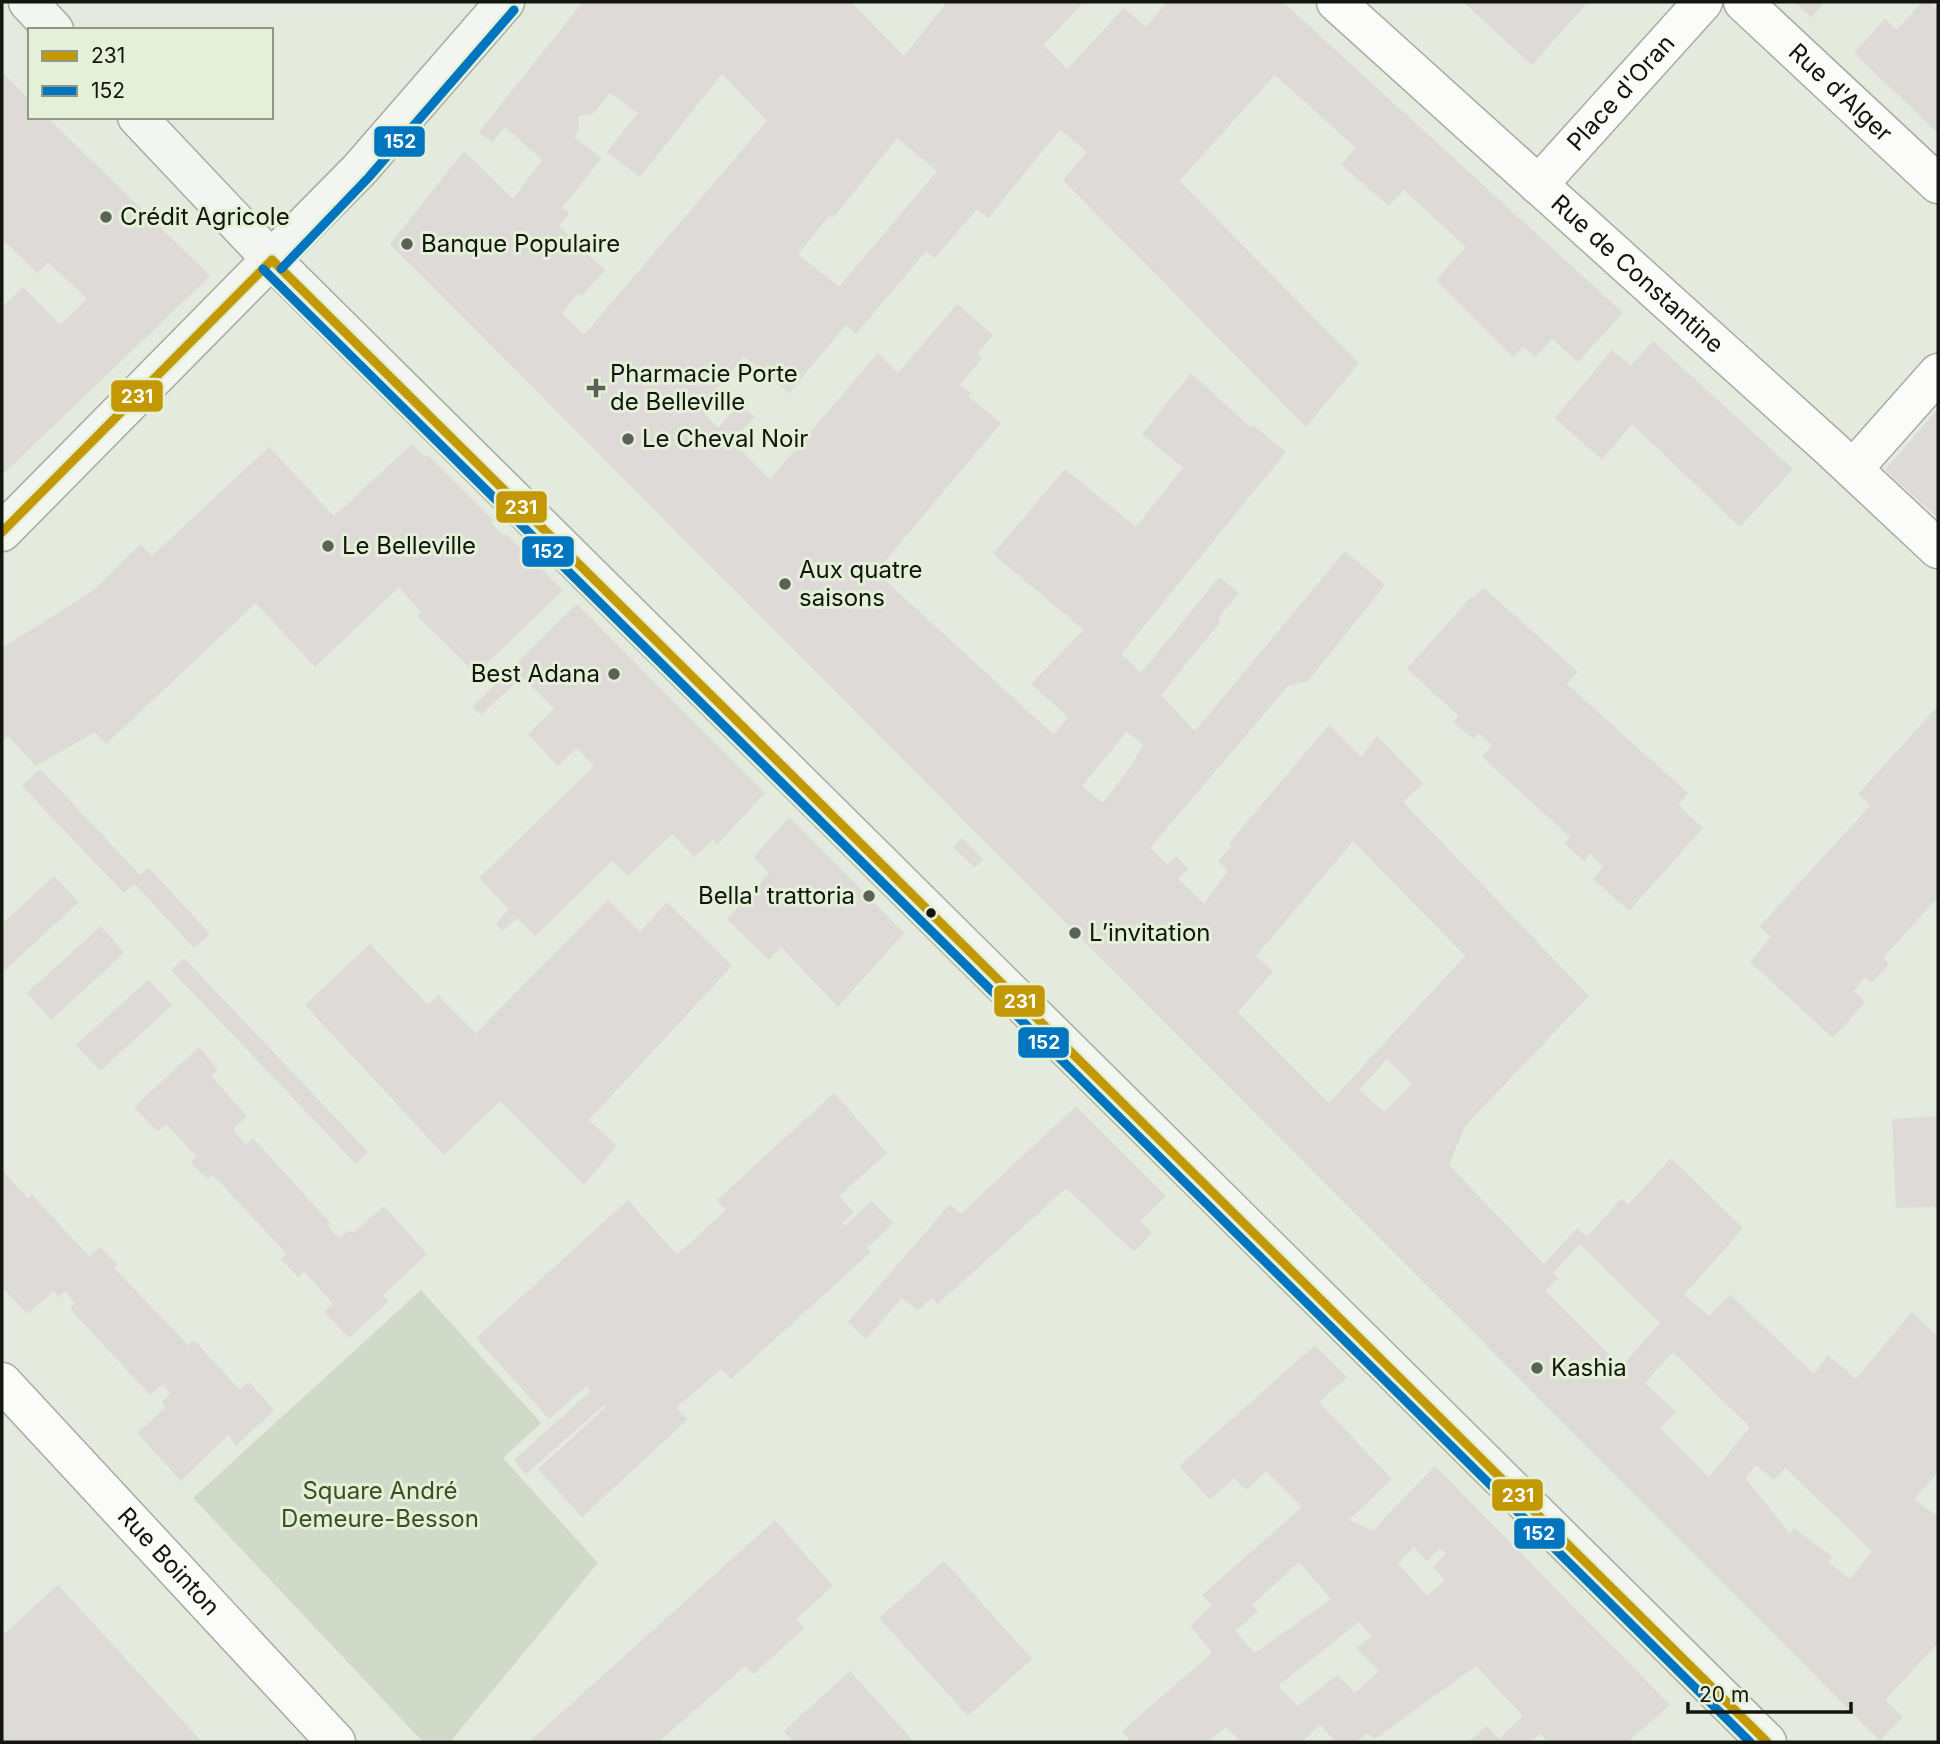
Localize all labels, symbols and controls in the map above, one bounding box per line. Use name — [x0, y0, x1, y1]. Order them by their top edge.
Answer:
legend — [28, 28, 273, 119]
street label: Place d'Oran — [1561, 29, 1680, 157]
street label: Rue d'Alger — [1783, 37, 1898, 148]
text: 231 — [91, 43, 125, 68]
text: 152 — [91, 78, 125, 103]
line badge: 152 — [373, 125, 426, 158]
text: 152 — [384, 130, 416, 153]
street label: Rue de Constantine — [1546, 189, 1730, 359]
place label: Crédit Agricole — [120, 202, 290, 231]
marker: Crédit Agricole — [98, 209, 114, 225]
place label: Banque Populaire — [421, 229, 620, 258]
marker: Banque Populaire — [399, 236, 415, 252]
place label: Pharmacie Porte de Belleville — [610, 359, 798, 416]
line badge: 231 — [110, 379, 164, 413]
marker: Pharmacie Porte de Belleville — [588, 380, 604, 396]
text: 231 — [121, 385, 153, 408]
place label: Le Cheval Noir — [642, 424, 808, 453]
marker: Le Cheval Noir — [620, 431, 636, 447]
line badge: 231 — [495, 490, 548, 524]
text: 231 — [505, 496, 537, 519]
place label: Le Belleville — [342, 531, 476, 560]
line badge: 152 — [521, 535, 575, 568]
marker: Le Belleville — [320, 538, 336, 554]
text: 152 — [532, 540, 564, 563]
place label: Aux quatre saisons — [799, 555, 922, 612]
marker: Aux quatre saisons — [777, 576, 793, 592]
place label: Best Adana — [471, 659, 600, 688]
marker: Best Adana — [606, 666, 622, 682]
place label: Bella' trattoria — [698, 881, 855, 910]
marker: Bella' trattoria — [861, 888, 877, 904]
unlabelled marker — [924, 906, 938, 920]
place label: L’invitation — [1089, 918, 1211, 947]
marker: L’invitation — [1067, 925, 1083, 941]
line badge: 231 — [993, 984, 1046, 1018]
text: 231 — [1004, 990, 1036, 1013]
line badge: 152 — [1017, 1026, 1070, 1059]
text: 152 — [1028, 1031, 1060, 1054]
place label: Kashia — [1551, 1353, 1627, 1382]
marker: Kashia — [1529, 1360, 1545, 1376]
park label: Square André Demeure-Besson — [281, 1476, 479, 1533]
line badge: 231 — [1491, 1478, 1544, 1512]
text: 231 — [1502, 1484, 1534, 1507]
street label: Rue Bointon — [112, 1501, 226, 1621]
line badge: 152 — [1513, 1517, 1566, 1550]
text: 152 — [1523, 1522, 1555, 1545]
scale bar — [1688, 1670, 1851, 1714]
text: 20 m — [1699, 1682, 1749, 1707]

